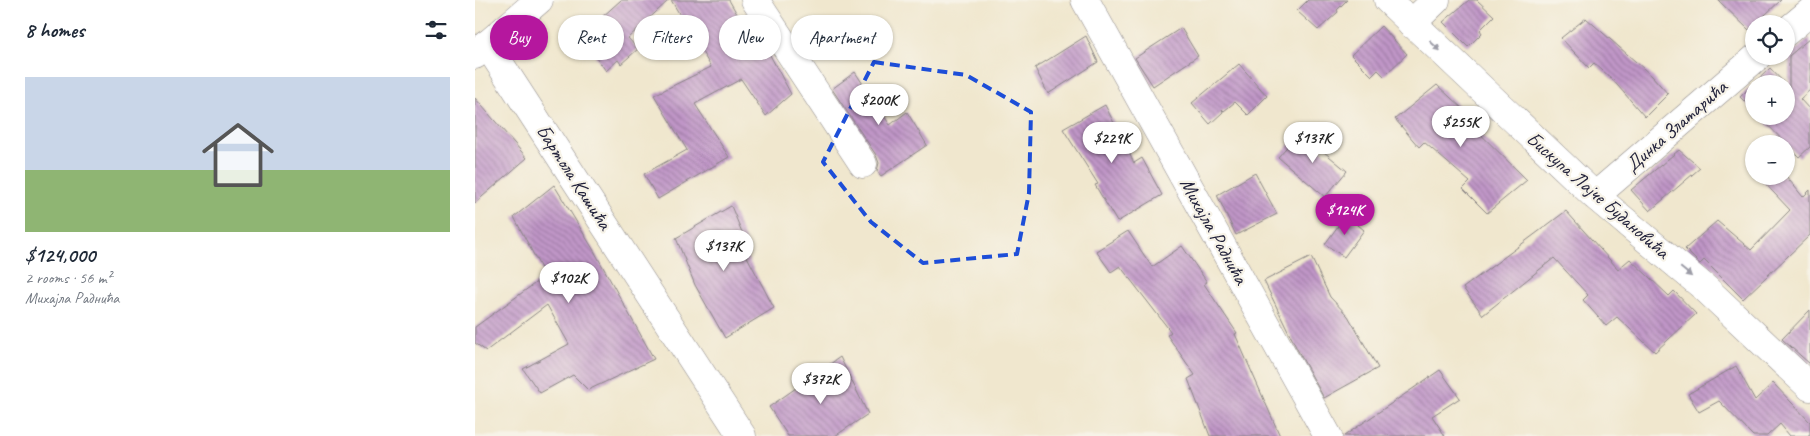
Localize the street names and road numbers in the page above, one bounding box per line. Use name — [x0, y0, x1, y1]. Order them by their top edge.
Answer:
street label: Динка Златарића — [1620, 74, 1733, 177]
street label: Бартола Кашића — [531, 120, 618, 235]
street label: Бискупа Лајче Будановића — [1521, 126, 1676, 265]
street label: Михајла Раднића — [1174, 173, 1254, 290]

